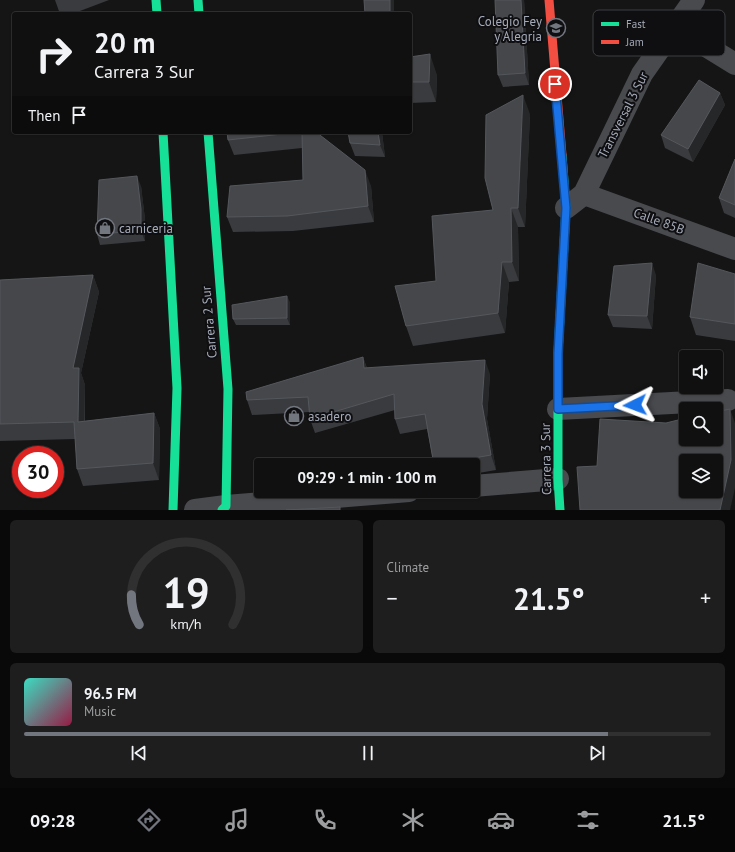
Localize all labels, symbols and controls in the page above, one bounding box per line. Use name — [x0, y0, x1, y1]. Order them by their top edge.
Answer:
legend — [593, 10, 725, 56]
place label: Colegio Fey y Alegria — [478, 13, 542, 45]
school or university icon: Colegio Fey y Alegria — [545, 17, 567, 39]
text: Fast — [626, 17, 646, 31]
text: 20 m — [94, 24, 155, 61]
icon: right — [28, 28, 80, 80]
text: Jam — [625, 35, 644, 49]
text: Carrera 3 Sur — [94, 60, 194, 83]
pin — [538, 67, 572, 101]
street label: Transversal 3 Sur — [594, 69, 652, 161]
icon: arrive — [544, 73, 566, 95]
icon: arrive — [68, 104, 90, 126]
text: Then — [28, 106, 60, 125]
street label: Calle 85B — [631, 204, 687, 238]
shop icon: carniceria — [94, 217, 116, 239]
place label: carniceria — [119, 220, 173, 237]
street label: Carrera 2 Sur — [197, 285, 221, 359]
map controls — [679, 350, 723, 498]
button: sound — [679, 350, 723, 394]
position arrow — [614, 384, 656, 426]
button: search — [679, 402, 723, 446]
shop icon: asadero — [283, 405, 305, 427]
place label: asadero — [308, 408, 351, 425]
street label: Carrera 3 Sur — [537, 422, 555, 495]
speed limit sign: 30 — [12, 446, 64, 498]
button: layers — [679, 454, 723, 498]
text: 09:29 · 1 min · 100 m — [298, 468, 436, 487]
text: Climate — [387, 559, 429, 576]
text: 19 — [163, 565, 210, 618]
text: 21.5° — [513, 579, 585, 618]
text: − — [387, 584, 398, 612]
text: + — [700, 584, 711, 612]
text: km/h — [171, 613, 202, 632]
text: 96.5 FM — [84, 684, 137, 703]
text: Music — [84, 703, 116, 720]
icon: previous — [128, 742, 150, 764]
icon: pause — [357, 742, 379, 764]
icon: next — [586, 742, 608, 764]
icon: directions — [135, 806, 163, 834]
icon: music — [223, 806, 251, 834]
icon: phone — [311, 806, 339, 834]
icon: climate — [399, 806, 427, 834]
icon: car — [487, 806, 515, 834]
icon: filters — [574, 806, 602, 834]
text: 09:28 — [30, 809, 76, 832]
text: 21.5° — [662, 809, 705, 832]

